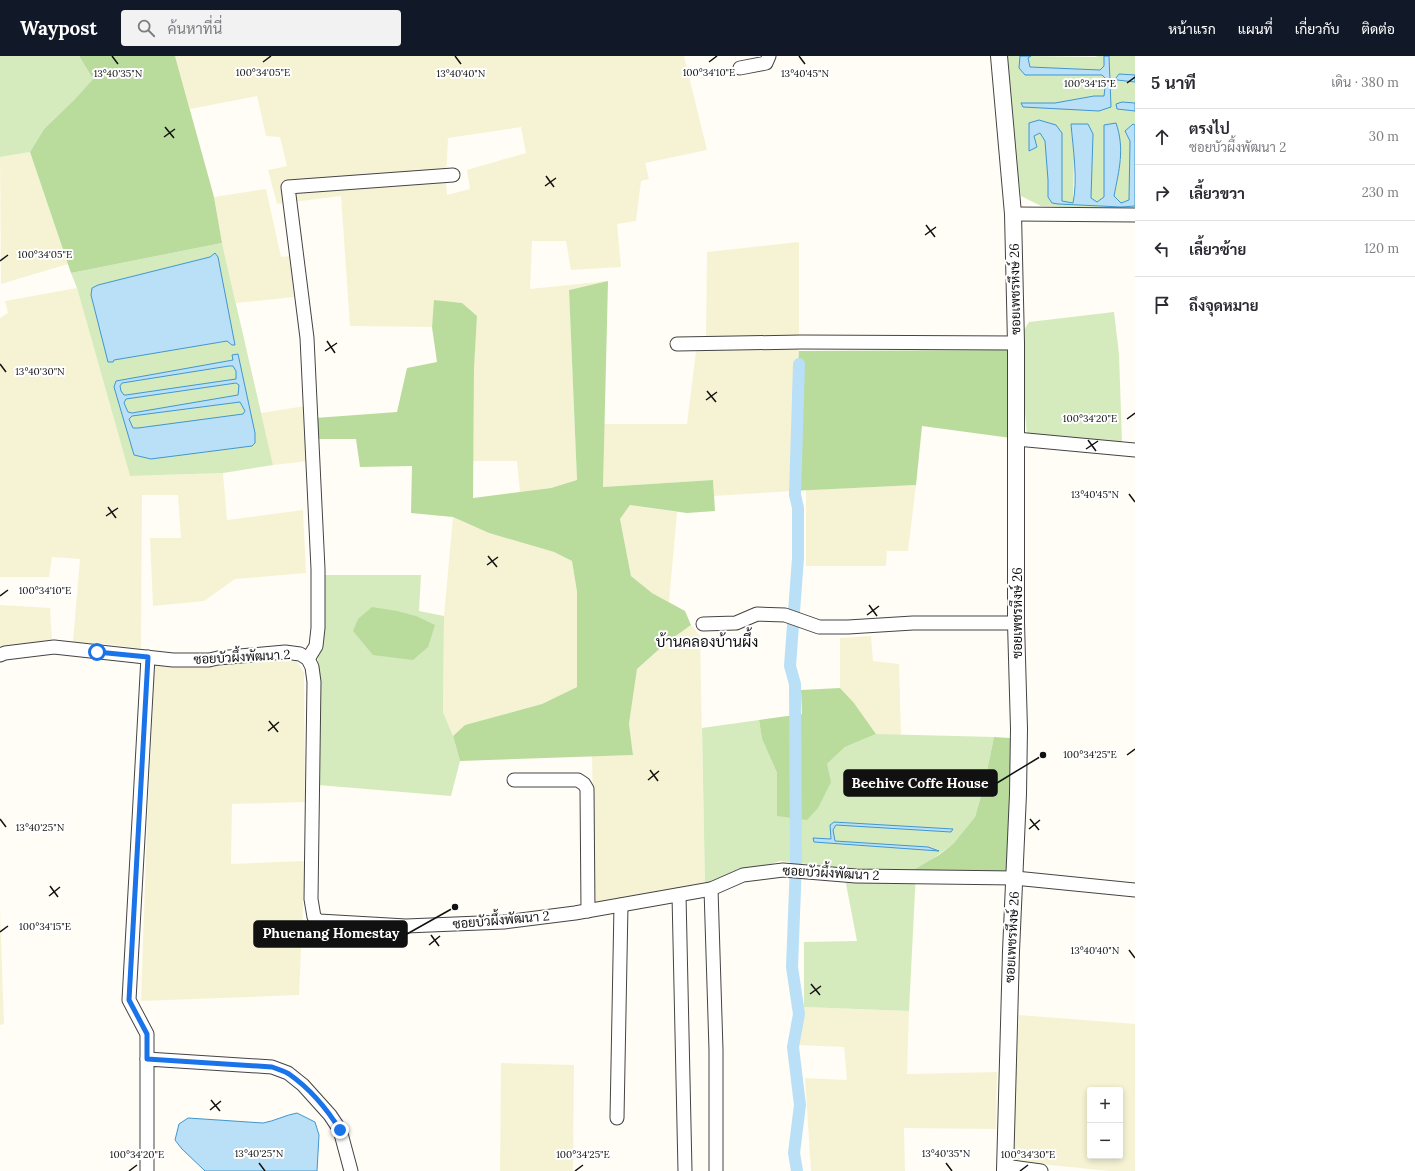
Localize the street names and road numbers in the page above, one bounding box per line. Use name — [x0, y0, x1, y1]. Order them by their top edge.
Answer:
street label: ซอยเพชรหึงษ์ 26 — [1005, 243, 1024, 335]
street label: ซอยเพชรหึงษ์ 26 — [1008, 567, 1026, 659]
street label: ซอยบัวผึ้งพัฒนา 2 — [193, 642, 291, 668]
street label: ซอยบัวผึ้งพัฒนา 2 — [782, 858, 880, 884]
street label: ซอยเพชรหึงษ์ 26 — [1000, 891, 1023, 983]
street label: ซอยบัวผึ้งพัฒนา 2 — [451, 903, 550, 933]

